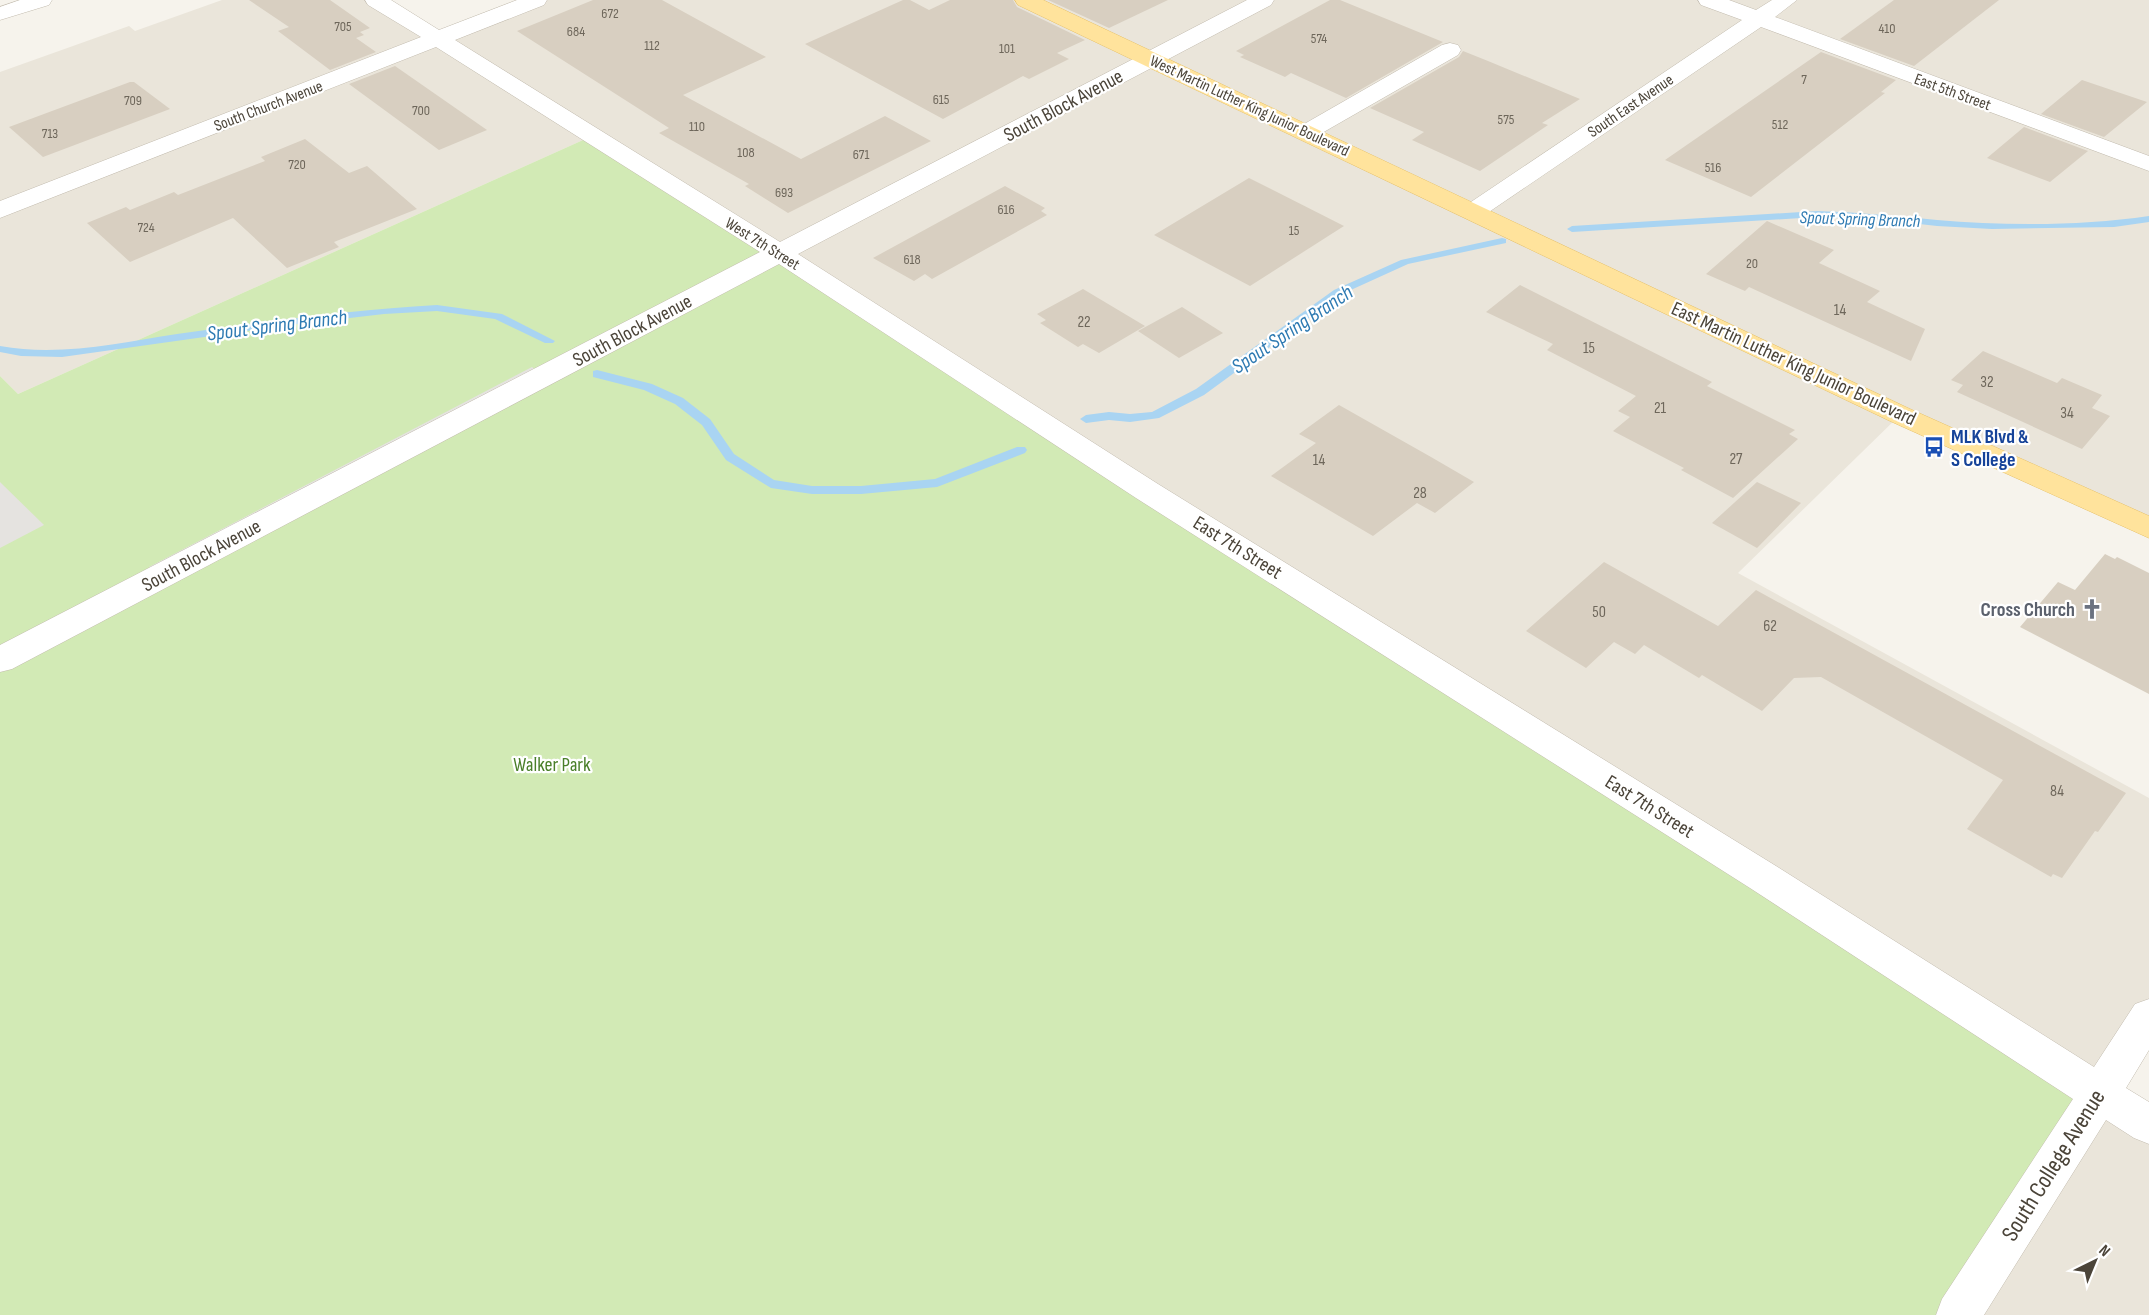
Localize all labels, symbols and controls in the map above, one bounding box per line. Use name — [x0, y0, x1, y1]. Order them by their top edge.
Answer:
house number: 672 — [601, 5, 619, 22]
house number: 705 — [334, 18, 352, 35]
house number: 410 — [1878, 20, 1896, 37]
house number: 684 — [567, 23, 585, 40]
house number: 574 — [1311, 30, 1327, 47]
house number: 112 — [644, 37, 660, 54]
house number: 101 — [999, 40, 1015, 57]
street label: West Martin Luther King Junior Boulevard — [1147, 52, 1352, 161]
street label: South Block Avenue — [1000, 64, 1127, 147]
street label: East 5th Street — [1912, 70, 1993, 115]
street label: South East Avenue — [1584, 71, 1677, 142]
house number: 7 — [1801, 71, 1807, 88]
street label: South Church Avenue — [211, 77, 326, 136]
house number: 615 — [933, 91, 950, 108]
house number: 709 — [124, 92, 142, 109]
house number: 700 — [412, 102, 430, 119]
house number: 575 — [1498, 111, 1515, 128]
house number: 512 — [1772, 116, 1788, 133]
house number: 110 — [689, 118, 705, 135]
house number: 713 — [42, 125, 58, 142]
house number: 108 — [737, 144, 755, 161]
house number: 671 — [853, 146, 869, 163]
house number: 720 — [288, 156, 306, 173]
house number: 516 — [1705, 159, 1721, 176]
house number: 693 — [775, 184, 793, 201]
house number: 616 — [997, 201, 1015, 218]
water label: Spout Spring Branch — [1799, 207, 1921, 232]
street label: West 7th Street — [721, 214, 803, 275]
house number: 724 — [137, 219, 155, 236]
house number: 15 — [1289, 222, 1300, 239]
house number: 618 — [903, 251, 921, 268]
house number: 20 — [1746, 255, 1758, 272]
water label: Spout Spring Branch — [1227, 280, 1358, 379]
street label: South Block Avenue — [569, 289, 696, 372]
street label: East Martin Luther King Junior Boulevard — [1667, 297, 1920, 431]
house number: 14 — [1834, 301, 1846, 320]
water label: Spout Spring Branch — [206, 304, 349, 346]
house number: 22 — [1077, 313, 1091, 332]
house number: 15 — [1583, 339, 1595, 358]
house number: 32 — [1980, 373, 1994, 392]
house number: 21 — [1654, 399, 1667, 418]
house number: 34 — [2060, 404, 2074, 423]
place label: MLK Blvd & S College — [1951, 425, 2029, 472]
bus stop icon: MLK Blvd & S College — [1922, 435, 1946, 459]
house number: 27 — [1729, 450, 1743, 469]
house number: 14 — [1313, 451, 1325, 470]
house number: 28 — [1413, 484, 1427, 503]
street label: East 7th Street — [1189, 511, 1286, 585]
street label: South Block Avenue — [138, 514, 265, 597]
church icon: Cross Church — [2080, 597, 2104, 621]
place label: Cross Church — [1981, 598, 2075, 622]
house number: 50 — [1592, 603, 1606, 622]
house number: 62 — [1763, 617, 1777, 636]
park label: Walker Park — [513, 753, 591, 777]
street label: East 7th Street — [1601, 770, 1698, 844]
house number: 84 — [2050, 782, 2064, 801]
street label: South College Avenue — [1995, 1084, 2112, 1246]
north arrow — [2065, 1231, 2125, 1291]
text: N — [2095, 1241, 2114, 1261]

